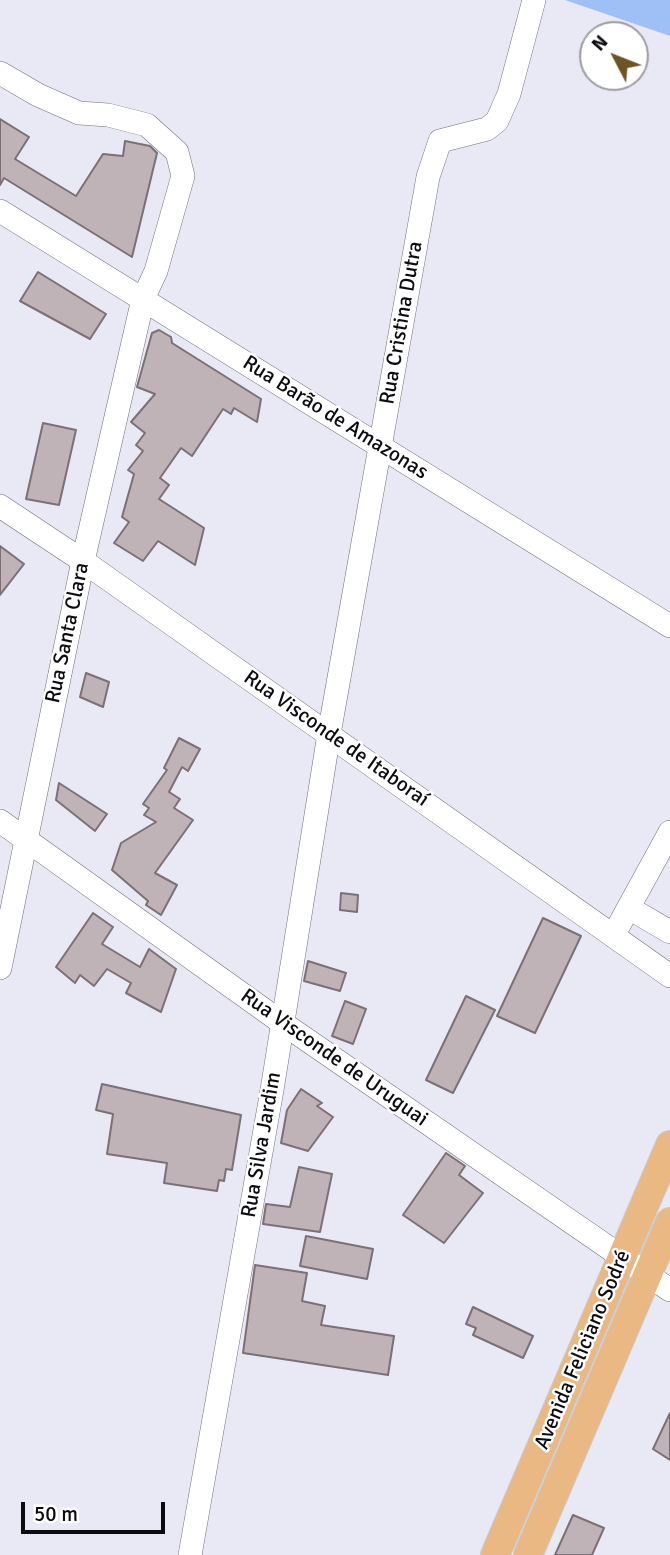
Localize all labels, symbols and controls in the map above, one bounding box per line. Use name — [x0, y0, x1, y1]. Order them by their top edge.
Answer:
north arrow — [579, 21, 649, 91]
text: N — [587, 30, 613, 56]
street label: Rua Cristina Dutra — [375, 239, 429, 407]
street label: Rua Barão de Amazonas — [238, 351, 432, 485]
street label: Rua Santa Clara — [41, 560, 95, 706]
street label: Rua Visconde de Itaboraí — [238, 665, 434, 813]
street label: Rua Visconde de Uruguai — [236, 984, 432, 1132]
street label: Rua Silva Jardim — [237, 1070, 287, 1220]
street label: Avenida Feliciano Sodré — [530, 1247, 636, 1453]
scale bar — [24, 1488, 168, 1532]
text: 50 m — [34, 1501, 78, 1527]

